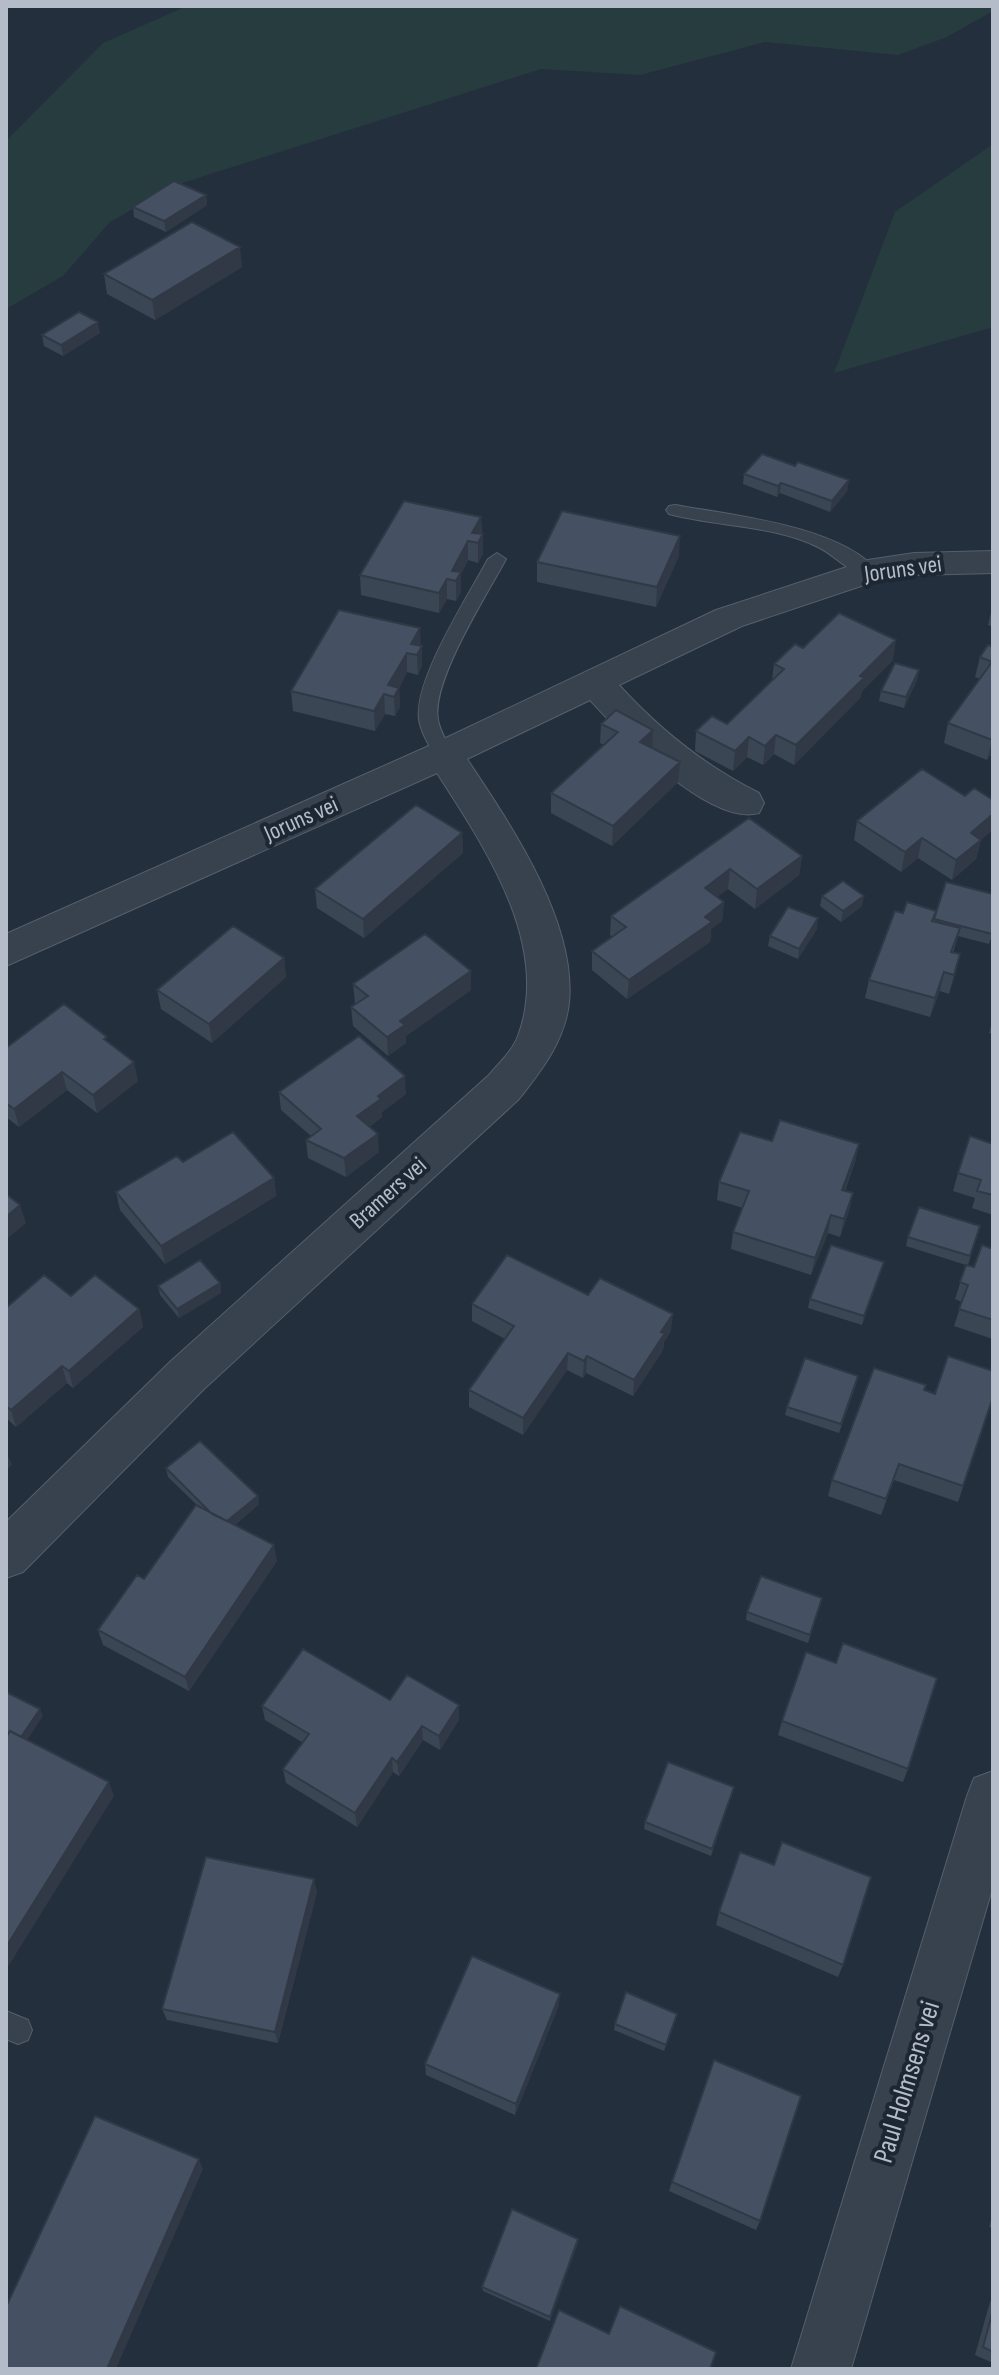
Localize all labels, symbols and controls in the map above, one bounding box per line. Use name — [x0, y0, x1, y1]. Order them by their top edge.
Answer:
street label: Joruns vei — [862, 549, 943, 589]
street label: Joruns vei — [259, 790, 342, 848]
street label: Bramers vei — [343, 1151, 433, 1235]
street label: Paul Holmsens vei — [867, 1997, 947, 2167]

